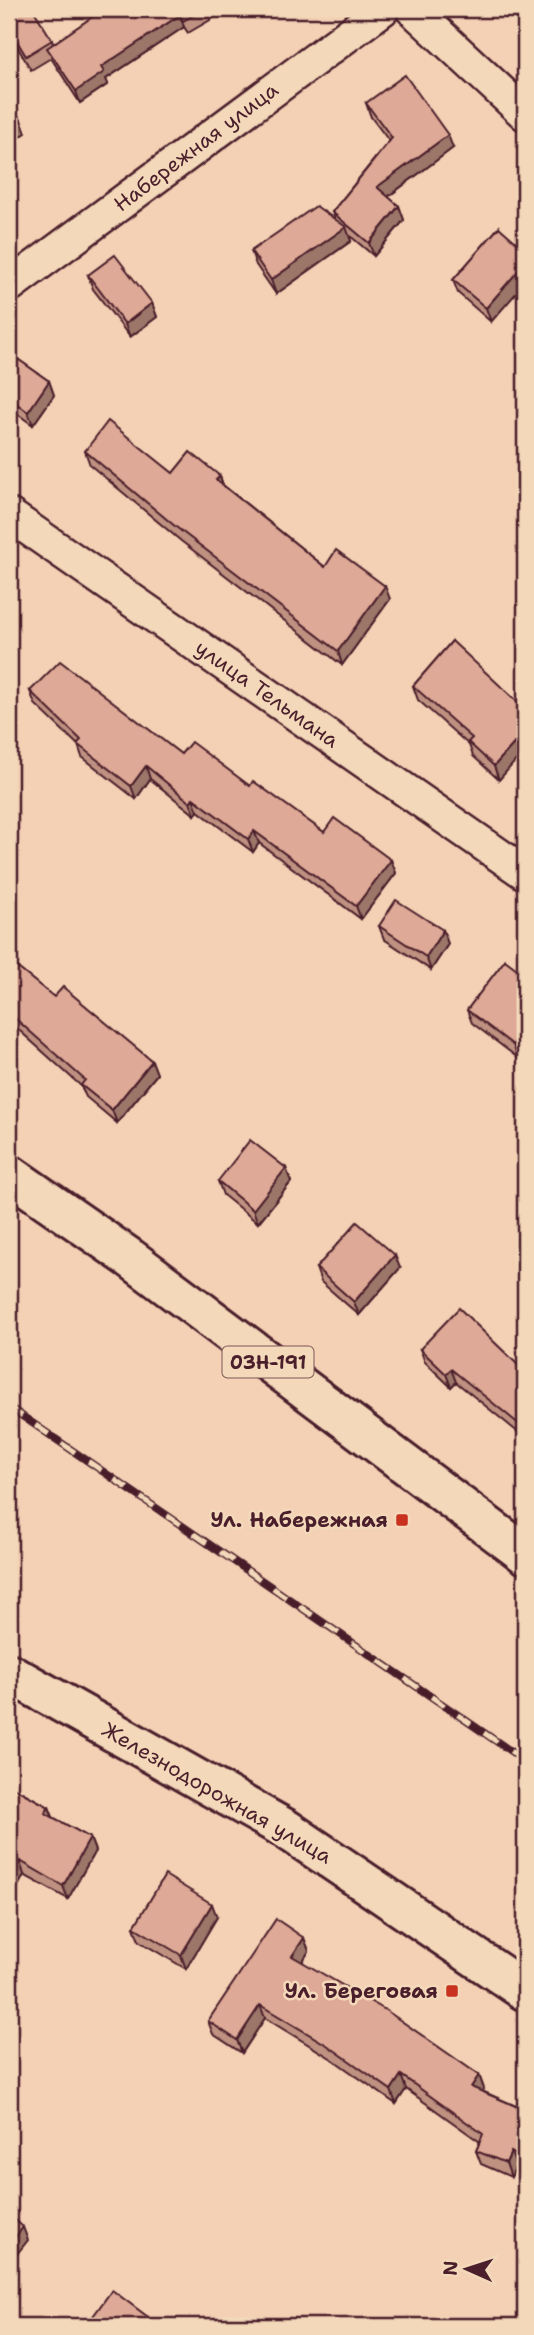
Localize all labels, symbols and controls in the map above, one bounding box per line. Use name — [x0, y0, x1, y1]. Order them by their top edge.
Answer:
street label: Набережная улица — [108, 76, 284, 218]
street label: улица Тельмана — [189, 634, 345, 754]
road number: 03Н-191 — [222, 1346, 314, 1378]
place label: Ул. Набережная — [210, 1506, 388, 1534]
marker: Ул. Набережная — [394, 1512, 410, 1528]
street label: Железнодорожная улица — [97, 1716, 337, 1870]
place label: Ул. Береговая — [285, 1977, 438, 2005]
marker: Ул. Береговая — [444, 1983, 460, 1999]
north arrow — [433, 2234, 503, 2304]
text: N — [438, 2260, 463, 2276]

